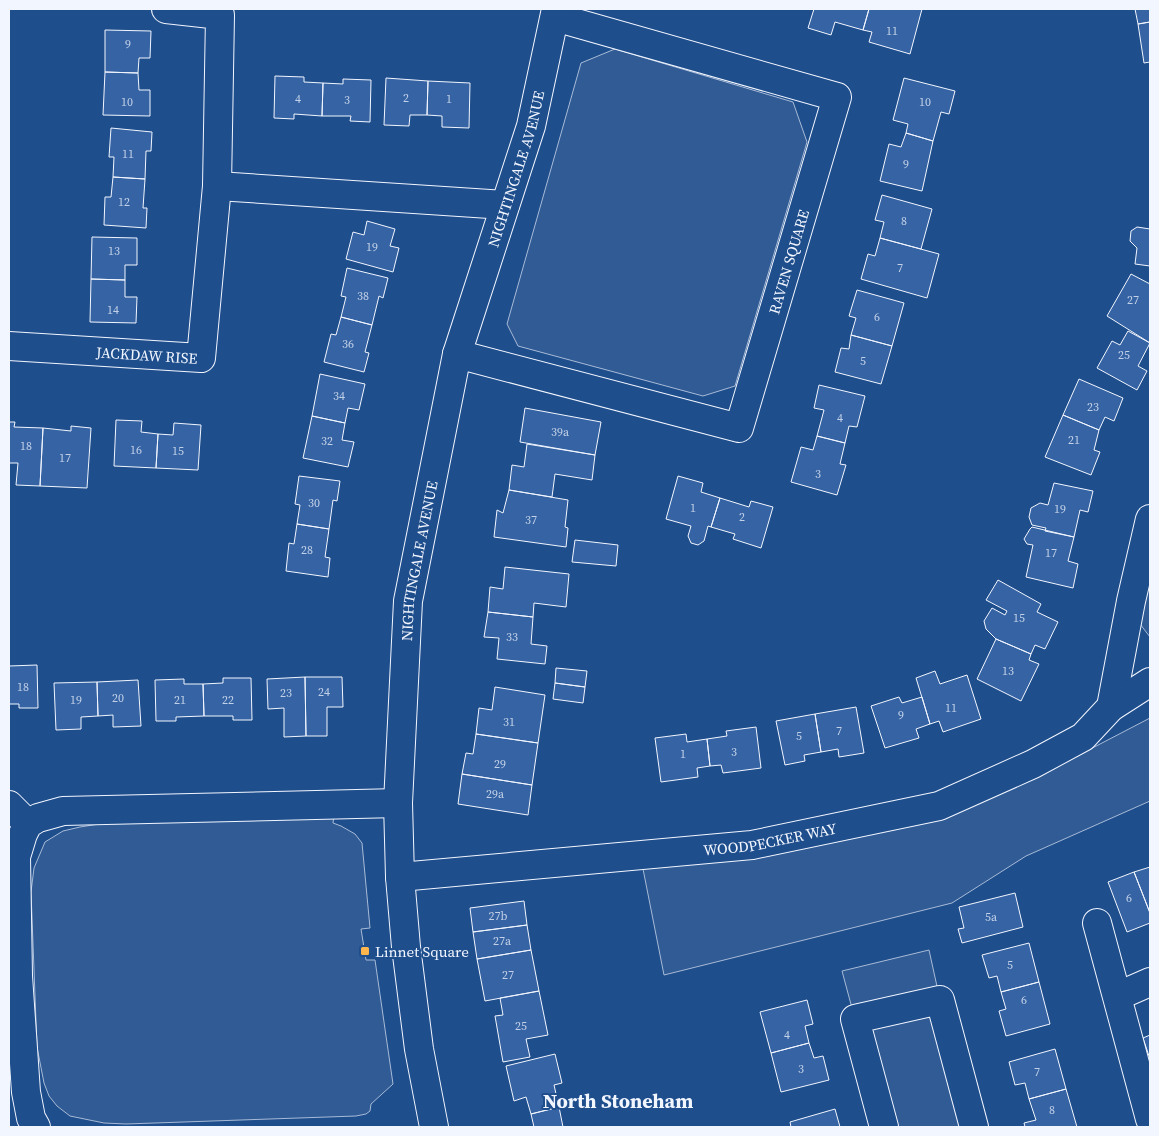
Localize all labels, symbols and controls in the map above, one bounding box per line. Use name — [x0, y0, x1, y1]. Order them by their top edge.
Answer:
house number: 11 — [886, 23, 898, 39]
house number: 9 — [125, 36, 131, 52]
street label: NIGHTINGALE AVENUE — [482, 89, 549, 250]
house number: 2 — [403, 90, 409, 106]
house number: 4 — [295, 91, 301, 107]
house number: 1 — [446, 91, 452, 107]
house number: 3 — [344, 92, 350, 108]
house number: 10 — [121, 94, 133, 110]
house number: 10 — [919, 94, 931, 110]
house number: 11 — [122, 146, 134, 162]
house number: 9 — [903, 156, 909, 172]
house number: 12 — [118, 194, 130, 210]
street label: RAVEN SQUARE — [763, 207, 814, 317]
house number: 8 — [901, 213, 907, 229]
house number: 19 — [366, 239, 378, 255]
house number: 13 — [108, 243, 120, 259]
house number: 7 — [897, 260, 903, 276]
house number: 38 — [357, 288, 369, 304]
house number: 27 — [1127, 292, 1139, 308]
house number: 14 — [107, 302, 119, 318]
house number: 6 — [874, 309, 880, 325]
house number: 36 — [342, 336, 354, 352]
street label: JACKDAW RISE — [94, 341, 198, 368]
house number: 25 — [1118, 347, 1130, 363]
house number: 5 — [860, 353, 866, 369]
house number: 34 — [333, 388, 345, 404]
house number: 23 — [1087, 399, 1099, 415]
house number: 4 — [837, 410, 843, 426]
house number: 39a — [551, 424, 570, 440]
house number: 21 — [1068, 432, 1080, 448]
house number: 32 — [321, 433, 333, 449]
house number: 18 — [20, 438, 32, 454]
house number: 16 — [130, 442, 142, 458]
house number: 15 — [172, 443, 184, 459]
house number: 17 — [59, 450, 71, 466]
house number: 3 — [815, 466, 821, 482]
street label: NIGHTINGALE AVENUE — [396, 479, 442, 641]
house number: 30 — [308, 495, 320, 511]
house number: 1 — [690, 500, 696, 516]
house number: 19 — [1054, 501, 1066, 517]
house number: 2 — [739, 509, 745, 525]
house number: 37 — [525, 512, 537, 528]
house number: 28 — [301, 542, 313, 558]
house number: 17 — [1045, 545, 1057, 561]
house number: 15 — [1013, 610, 1025, 626]
house number: 33 — [506, 629, 518, 645]
house number: 13 — [1002, 663, 1014, 679]
house number: 18 — [17, 679, 29, 695]
house number: 24 — [318, 684, 330, 700]
house number: 23 — [280, 685, 292, 701]
house number: 20 — [112, 690, 124, 706]
house number: 19 — [70, 692, 82, 708]
house number: 21 — [174, 692, 186, 708]
house number: 22 — [222, 692, 234, 708]
house number: 11 — [945, 700, 957, 716]
house number: 9 — [898, 707, 904, 723]
house number: 31 — [503, 714, 515, 730]
house number: 7 — [836, 723, 842, 739]
house number: 5 — [796, 728, 802, 744]
house number: 3 — [731, 744, 737, 760]
house number: 1 — [680, 746, 686, 762]
house number: 29 — [494, 756, 506, 772]
house number: 29a — [486, 786, 505, 802]
street label: WOODPECKER WAY — [702, 817, 839, 860]
house number: 6 — [1126, 890, 1132, 906]
house number: 27b — [489, 908, 508, 924]
house number: 5a — [985, 909, 998, 925]
house number: 27a — [493, 933, 512, 949]
place label: Linnet Square — [375, 941, 469, 962]
marker: Linnet Square — [359, 945, 371, 957]
house number: 5 — [1007, 957, 1013, 973]
house number: 27 — [502, 967, 514, 983]
house number: 6 — [1021, 992, 1027, 1008]
house number: 25 — [515, 1018, 527, 1034]
house number: 4 — [784, 1027, 790, 1043]
house number: 3 — [798, 1061, 804, 1077]
house number: 7 — [1034, 1064, 1040, 1080]
district label: North Stoneham — [543, 1087, 693, 1115]
house number: 8 — [1049, 1102, 1055, 1118]

